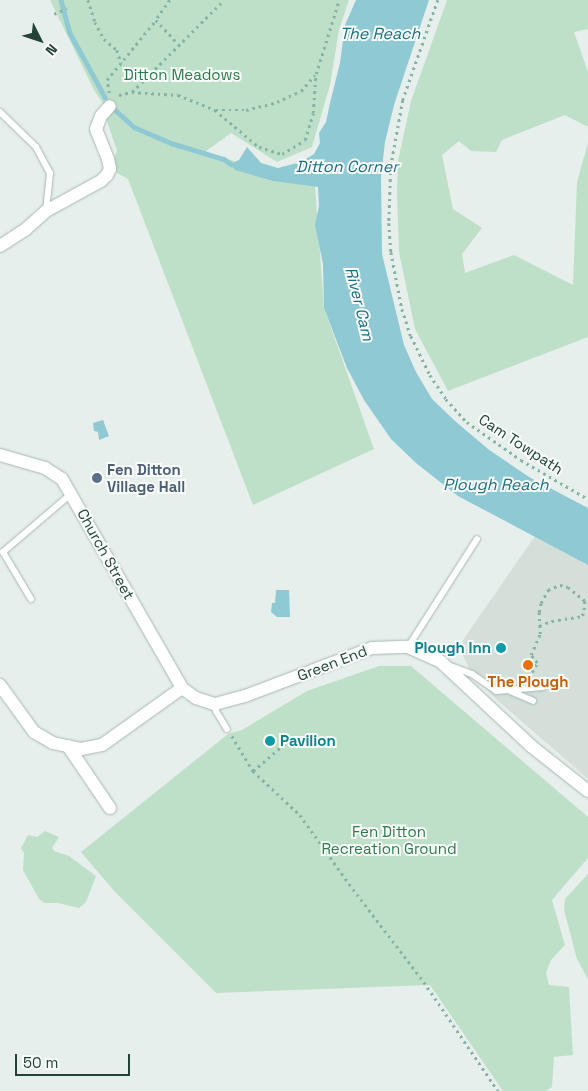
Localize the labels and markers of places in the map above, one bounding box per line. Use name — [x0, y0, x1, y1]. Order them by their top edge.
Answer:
place label: Fen Ditton Village Hall — [107, 460, 185, 495]
marker: Fen Ditton Village Hall — [91, 472, 103, 484]
place label: Plough Inn — [414, 639, 491, 657]
marker: Plough Inn — [495, 642, 507, 654]
marker: The Plough — [522, 659, 534, 671]
place label: The Plough — [488, 673, 568, 691]
place label: Pavilion — [280, 732, 336, 750]
marker: Pavilion — [264, 735, 276, 747]

